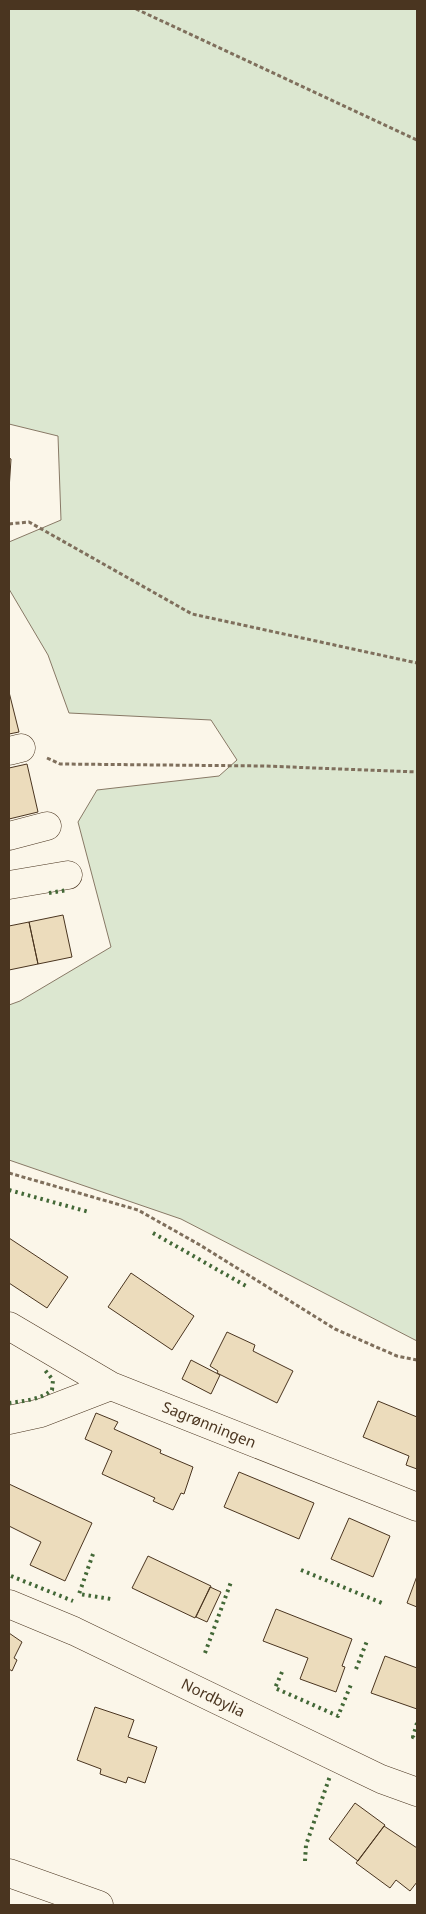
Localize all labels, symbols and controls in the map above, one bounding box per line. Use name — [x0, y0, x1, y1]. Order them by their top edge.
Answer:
street label: Sagrønningen — [160, 1396, 259, 1452]
street label: Nordbylia — [178, 1673, 249, 1721]

